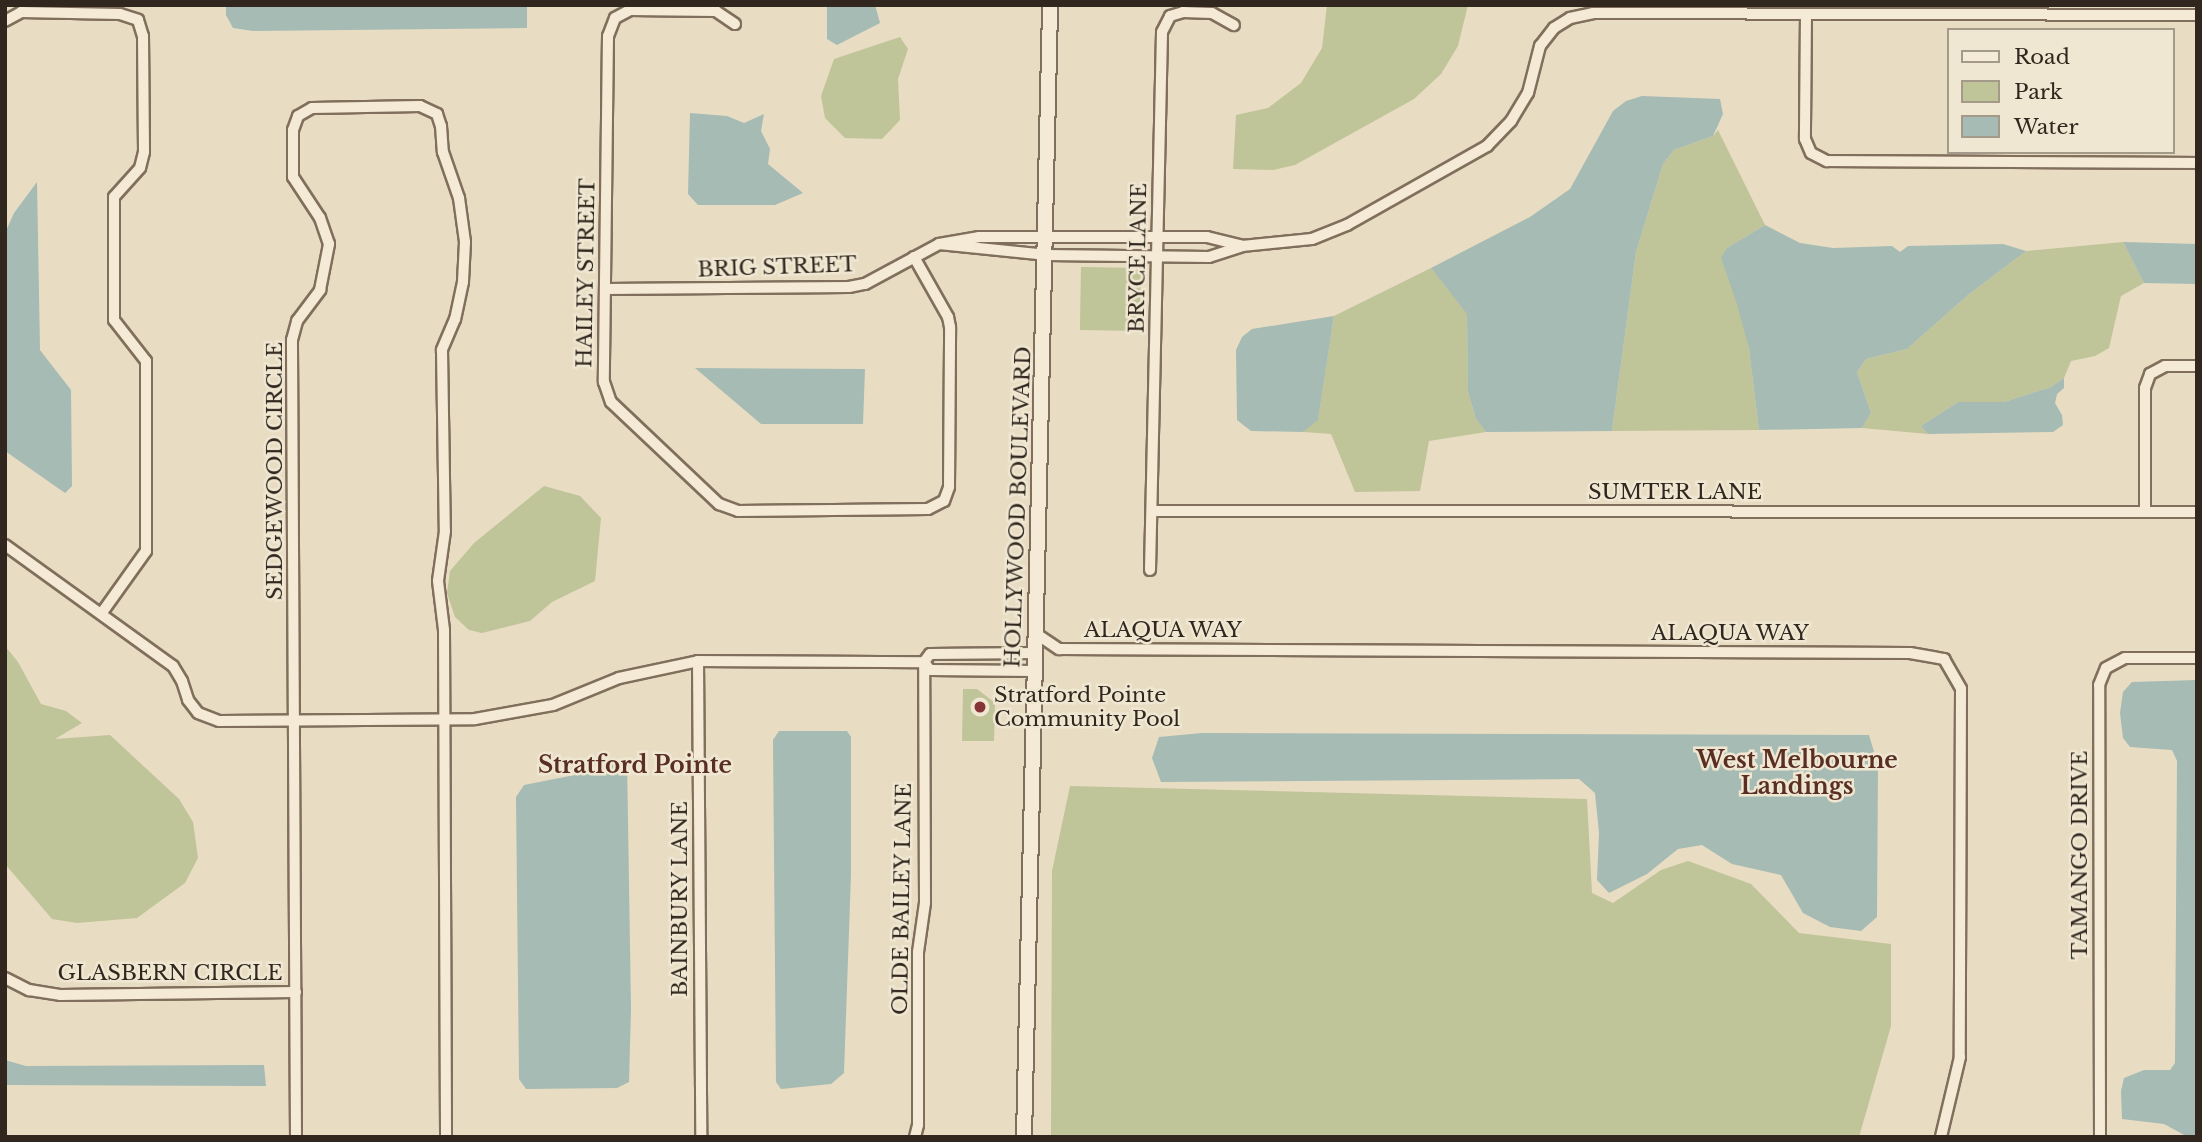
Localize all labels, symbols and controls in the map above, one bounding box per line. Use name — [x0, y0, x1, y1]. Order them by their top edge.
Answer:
legend — [1946, 28, 2174, 154]
text: Road — [2014, 44, 2070, 70]
text: Park — [2014, 79, 2063, 105]
text: Water — [2014, 114, 2078, 140]
street label: HAILEY STREET — [572, 178, 600, 368]
street label: BRYCE LANE — [1124, 183, 1152, 333]
street label: BRIG STREET — [697, 252, 857, 282]
street label: SEDGEWOOD CIRCLE — [262, 342, 288, 600]
street label: HOLLYWOOD BOULEVARD — [1000, 346, 1036, 668]
street label: SUMTER LANE — [1588, 479, 1762, 505]
street label: ALAQUA WAY — [1083, 617, 1243, 643]
street label: ALAQUA WAY — [1650, 620, 1810, 646]
place label: Stratford Pointe Community Pool — [994, 682, 1181, 732]
marker: Stratford Pointe Community Pool — [972, 699, 988, 715]
district label: West Melbourne Landings — [1696, 746, 1898, 800]
district label: Stratford Pointe — [538, 751, 732, 779]
street label: TAMANGO DRIVE — [2067, 751, 2093, 959]
street label: OLDE BAILEY LANE — [887, 782, 917, 1016]
street label: BAINBURY LANE — [667, 801, 693, 997]
street label: GLASBERN CIRCLE — [57, 960, 283, 986]

